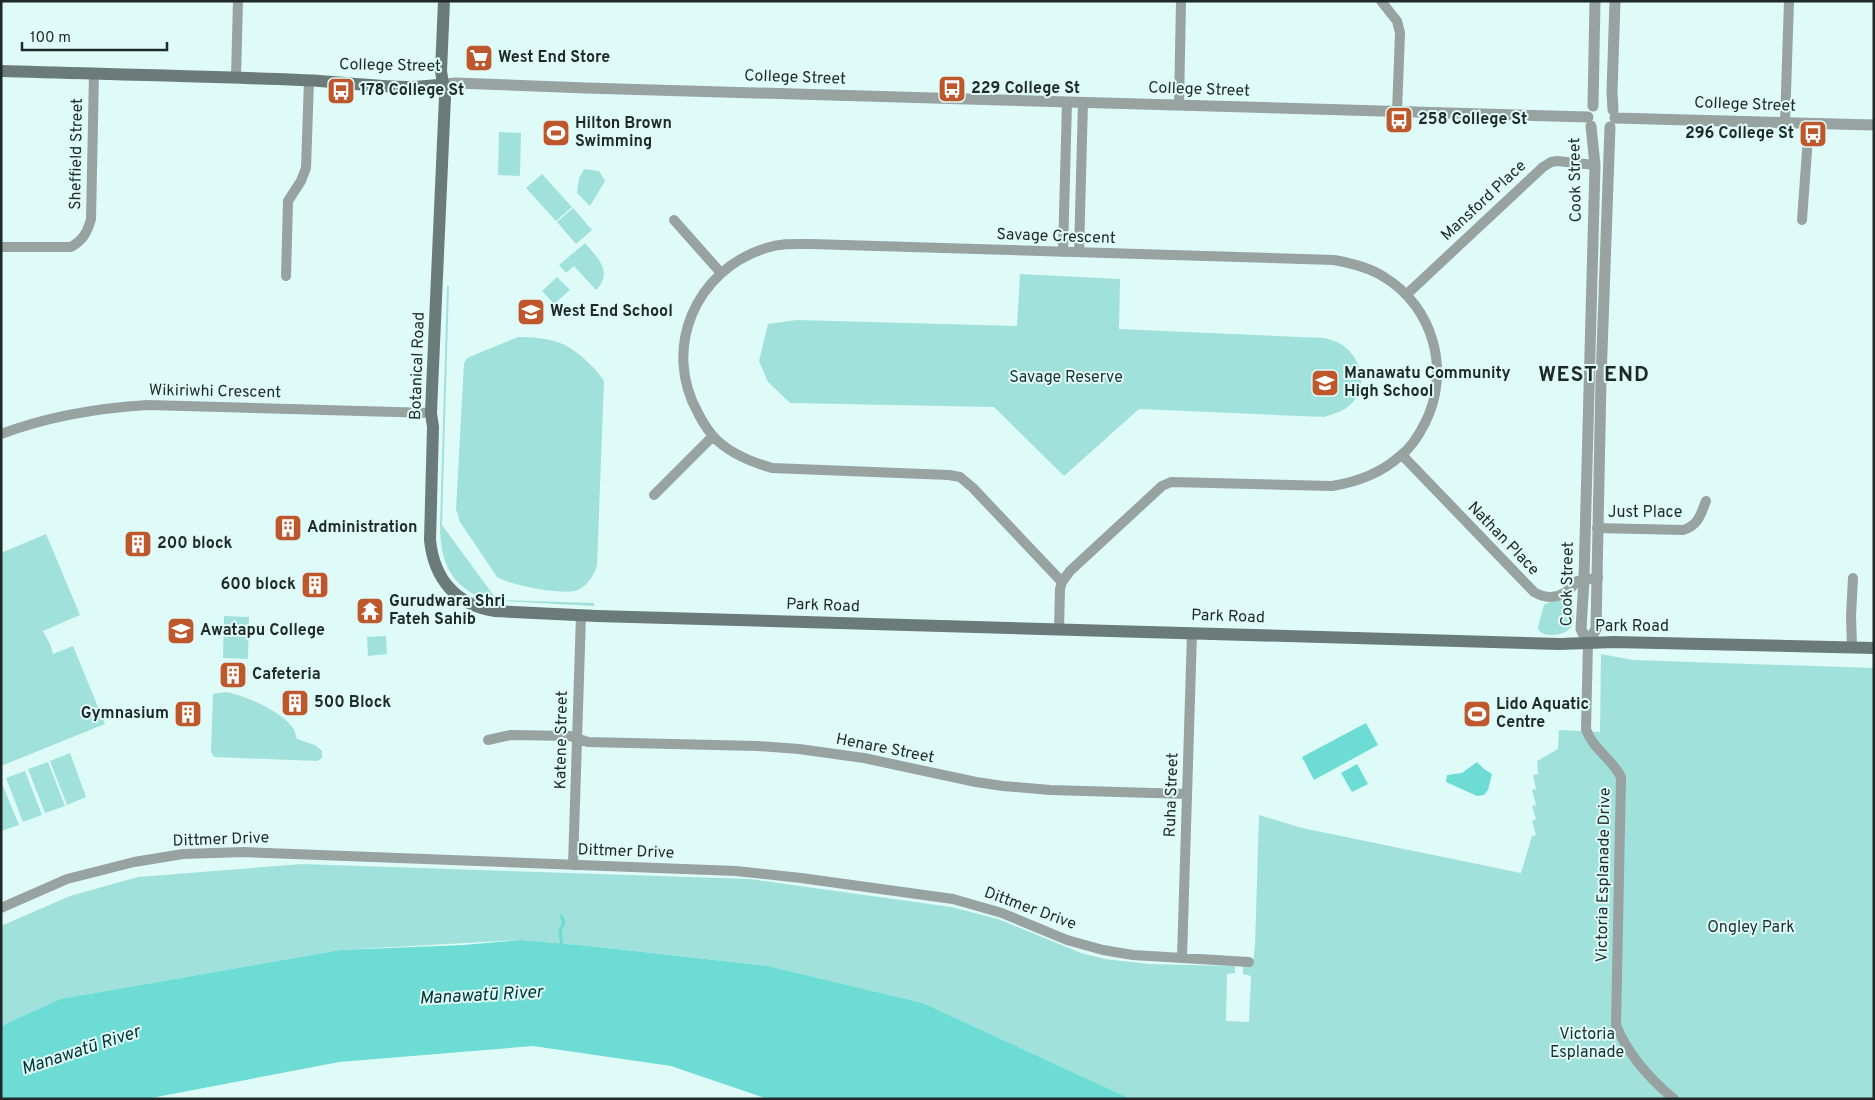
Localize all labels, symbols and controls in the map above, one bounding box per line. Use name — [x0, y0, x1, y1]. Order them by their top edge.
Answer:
scale bar — [22, 20, 168, 52]
text: 100 m — [30, 29, 71, 48]
supermarket icon: West End Store — [464, 43, 494, 73]
place label: West End Store — [498, 48, 610, 68]
street label: College Street — [339, 55, 441, 77]
street label: College Street — [744, 66, 846, 90]
bus stop icon: 229 College St — [937, 74, 967, 104]
bus stop icon: 178 College St — [326, 76, 356, 106]
street label: College Street — [1148, 78, 1250, 102]
place label: 229 College St — [971, 79, 1080, 99]
place label: 178 College St — [360, 81, 464, 101]
street label: College Street — [1694, 93, 1796, 117]
street label: Sheffield Street — [66, 98, 88, 210]
bus stop icon: 258 College St — [1384, 105, 1414, 135]
place label: 258 College St — [1418, 110, 1527, 130]
place label: Hilton Brown Swimming — [575, 114, 672, 152]
sports icon: Hilton Brown Swimming — [541, 118, 571, 148]
bus stop icon: 296 College St — [1798, 119, 1828, 149]
place label: 296 College St — [1685, 124, 1794, 144]
street label: Cook Street — [1565, 137, 1587, 223]
street label: Mansford Place — [1437, 156, 1531, 246]
street label: Savage Crescent — [996, 225, 1116, 249]
school or university icon: West End School — [516, 297, 546, 327]
place label: West End School — [550, 302, 673, 322]
street label: Botanical Road — [406, 312, 430, 420]
district label: WEST END — [1538, 362, 1650, 389]
place label: Manawatu Community High School — [1344, 364, 1511, 402]
park label: Savage Reserve — [1009, 368, 1123, 388]
school or university icon: Manawatu Community High School — [1310, 368, 1340, 398]
street label: Wikiriwhi Crescent — [149, 381, 281, 403]
street label: Nathan Place — [1463, 498, 1543, 580]
street label: Just Place — [1608, 503, 1682, 523]
building icon: Administration — [273, 513, 303, 543]
place label: Administration — [307, 518, 417, 538]
building icon: 200 block — [123, 529, 153, 559]
place label: 200 block — [157, 534, 233, 554]
street label: Cook Street — [1557, 541, 1579, 627]
building icon: 600 block — [300, 570, 330, 600]
place label: 600 block — [220, 575, 296, 595]
place label: Gurudwara Shri Fateh Sahib — [389, 592, 505, 630]
street label: Park Road — [786, 595, 860, 617]
temple icon: Gurudwara Shri Fateh Sahib — [355, 596, 385, 626]
street label: Park Road — [1191, 606, 1265, 628]
school or university icon: Awatapu College — [166, 616, 196, 646]
street label: Park Road — [1595, 617, 1669, 637]
place label: Awatapu College — [200, 621, 325, 641]
building icon: Cafeteria — [218, 660, 248, 690]
place label: Cafeteria — [252, 665, 321, 685]
building icon: 500 Block — [280, 688, 310, 718]
street label: Katene Street — [551, 690, 573, 790]
place label: 500 Block — [314, 693, 391, 713]
place label: Lido Aquatic Centre — [1496, 695, 1589, 733]
building icon: Gymnasium — [173, 699, 203, 729]
sports icon: Lido Aquatic Centre — [1462, 699, 1492, 729]
place label: Gymnasium — [81, 704, 169, 724]
street label: Henare Street — [834, 730, 936, 768]
street label: Ruha Street — [1161, 752, 1183, 838]
street label: Victoria Esplanade Drive — [1592, 787, 1616, 963]
street label: Dittmer Drive — [172, 828, 270, 852]
street label: Dittmer Drive — [577, 840, 675, 864]
street label: Dittmer Drive — [981, 883, 1079, 935]
park label: Ongley Park — [1707, 918, 1795, 938]
water label: Manawatū River — [419, 981, 546, 1011]
water label: Manawatū River — [19, 1020, 145, 1081]
park label: Victoria Esplanade — [1550, 1025, 1624, 1063]

